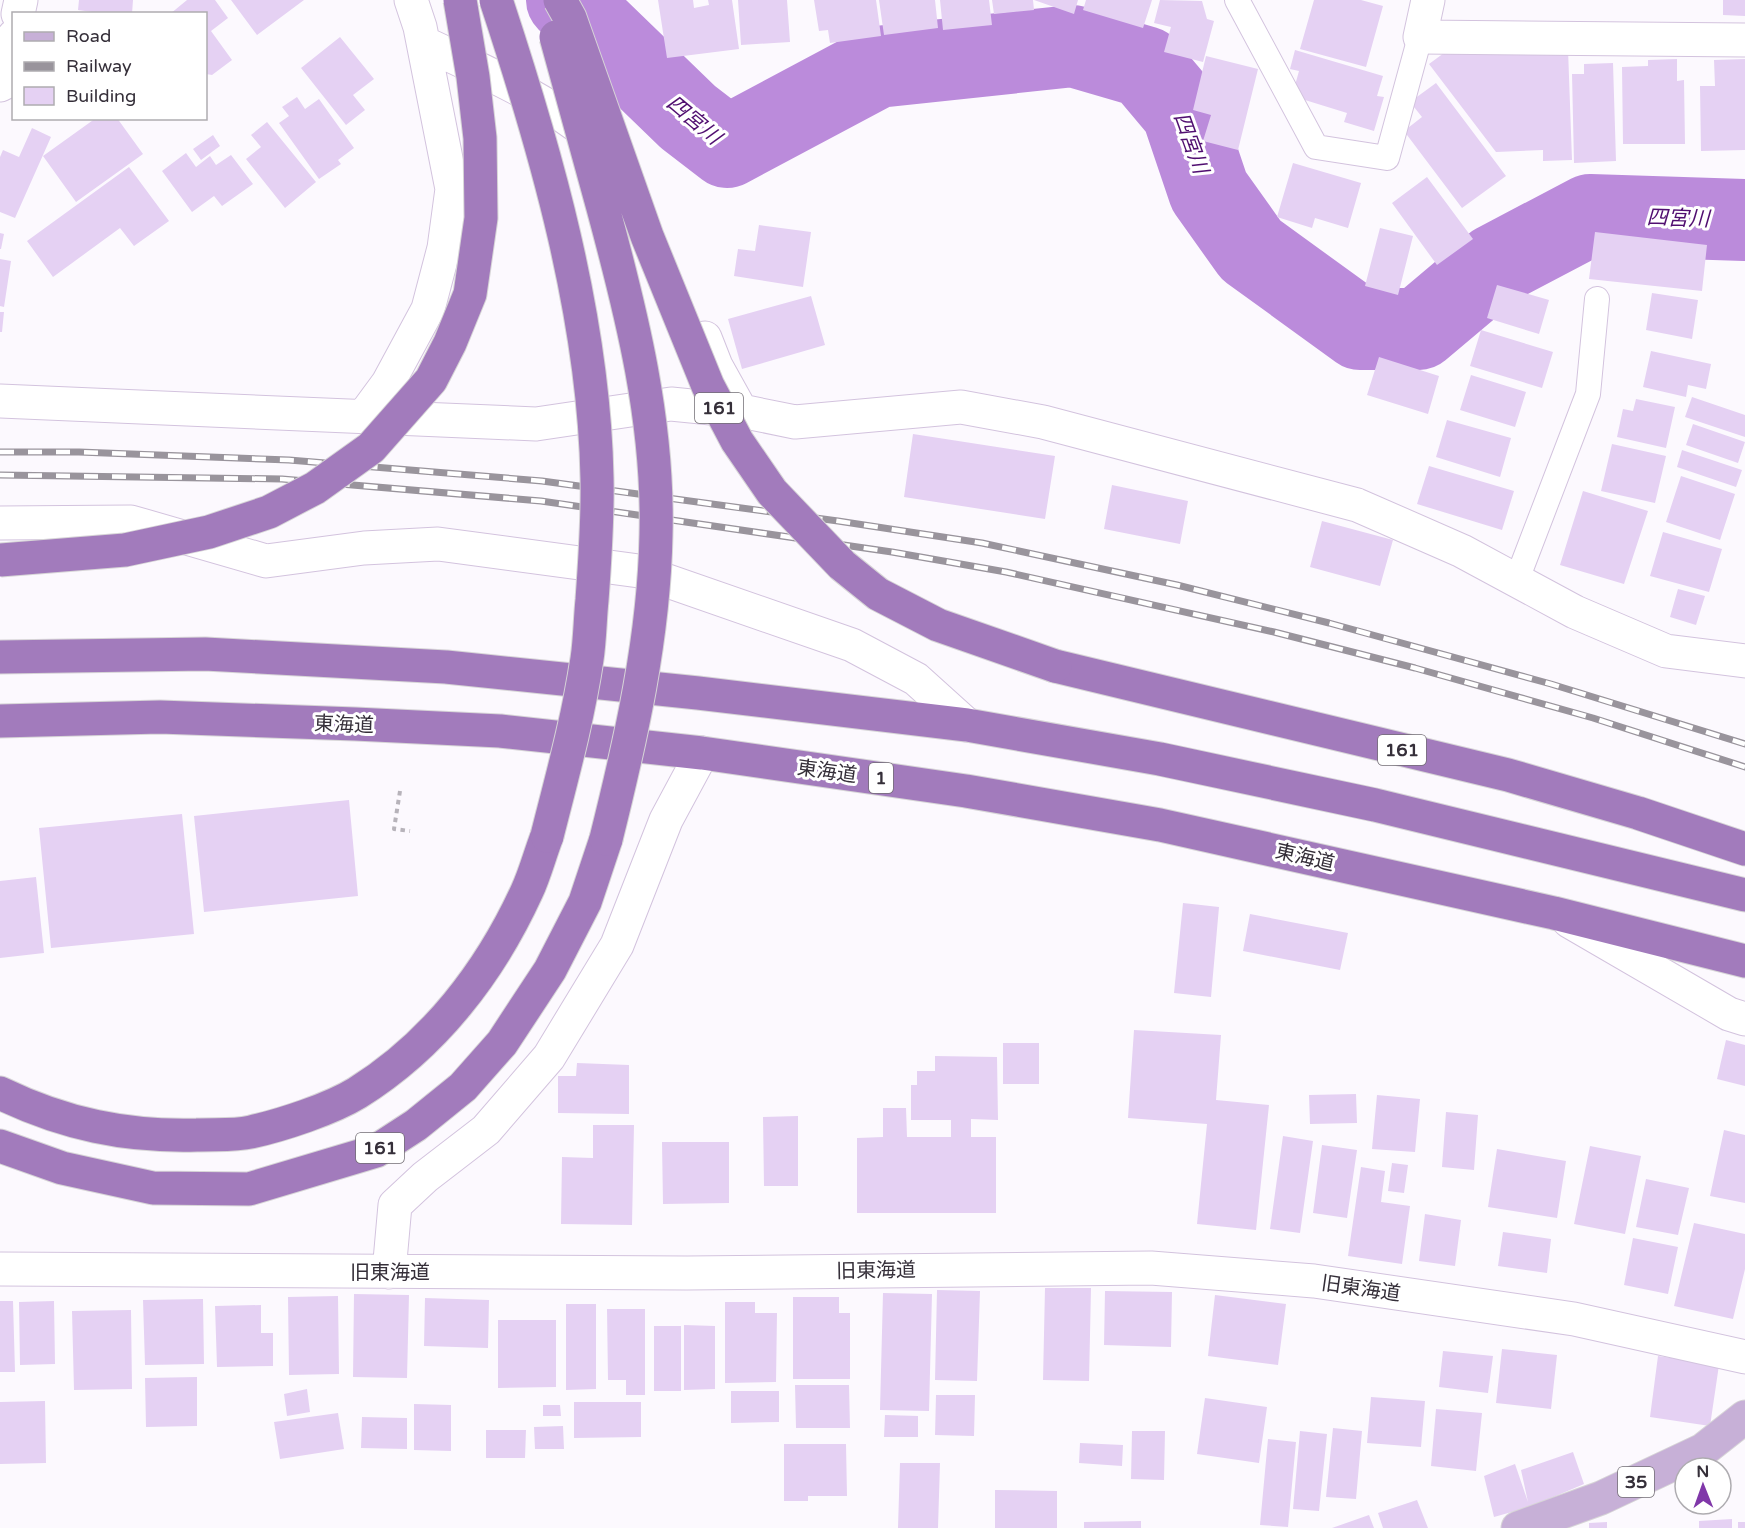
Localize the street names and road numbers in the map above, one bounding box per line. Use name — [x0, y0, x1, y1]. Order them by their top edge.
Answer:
road number: 161 — [695, 393, 743, 423]
street label: 東海道 — [314, 712, 374, 738]
road number: 161 — [1378, 735, 1426, 765]
street label: 東海道 — [795, 756, 858, 788]
road number: 1 — [869, 763, 893, 793]
street label: 東海道 — [1273, 840, 1337, 876]
road number: 161 — [356, 1133, 404, 1163]
street label: 旧東海道 — [836, 1258, 916, 1284]
street label: 旧東海道 — [350, 1261, 430, 1285]
street label: 旧東海道 — [1320, 1272, 1402, 1306]
road number: 35 — [1618, 1467, 1654, 1497]

